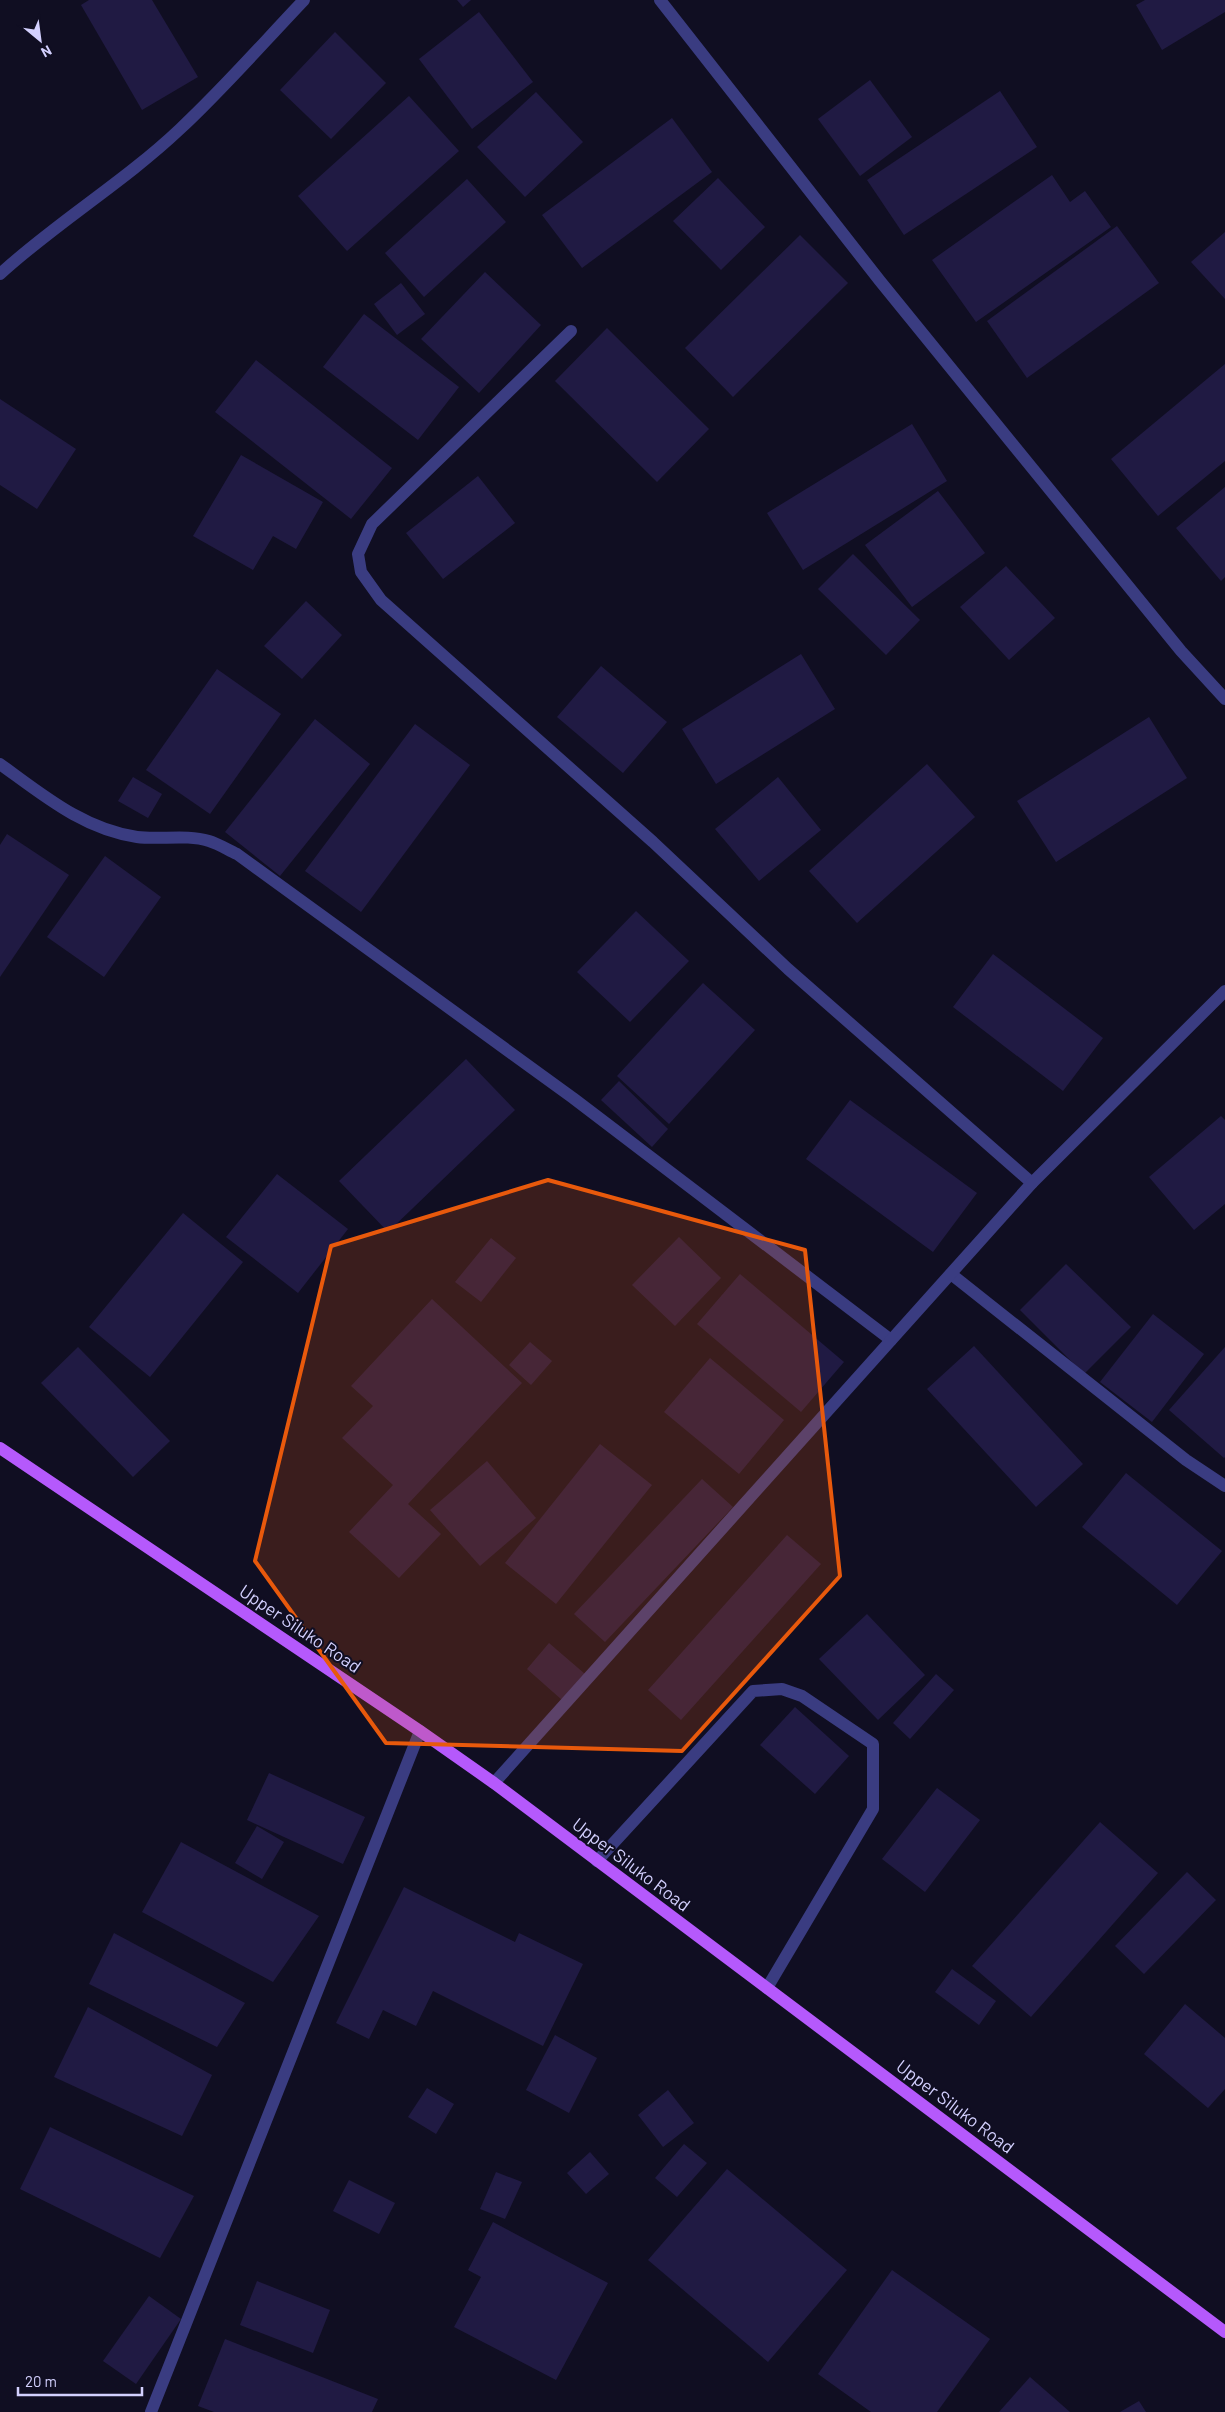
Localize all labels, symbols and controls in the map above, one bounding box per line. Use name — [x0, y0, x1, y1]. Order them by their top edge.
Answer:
north arrow — [15, 15, 65, 65]
text: N — [38, 42, 55, 61]
street label: Upper Siluko Road — [236, 1579, 366, 1677]
street label: Upper Siluko Road — [568, 1813, 695, 1916]
street label: Upper Siluko Road — [892, 2055, 1019, 2158]
scale bar — [18, 2364, 141, 2396]
text: 20 m — [25, 2372, 57, 2390]

